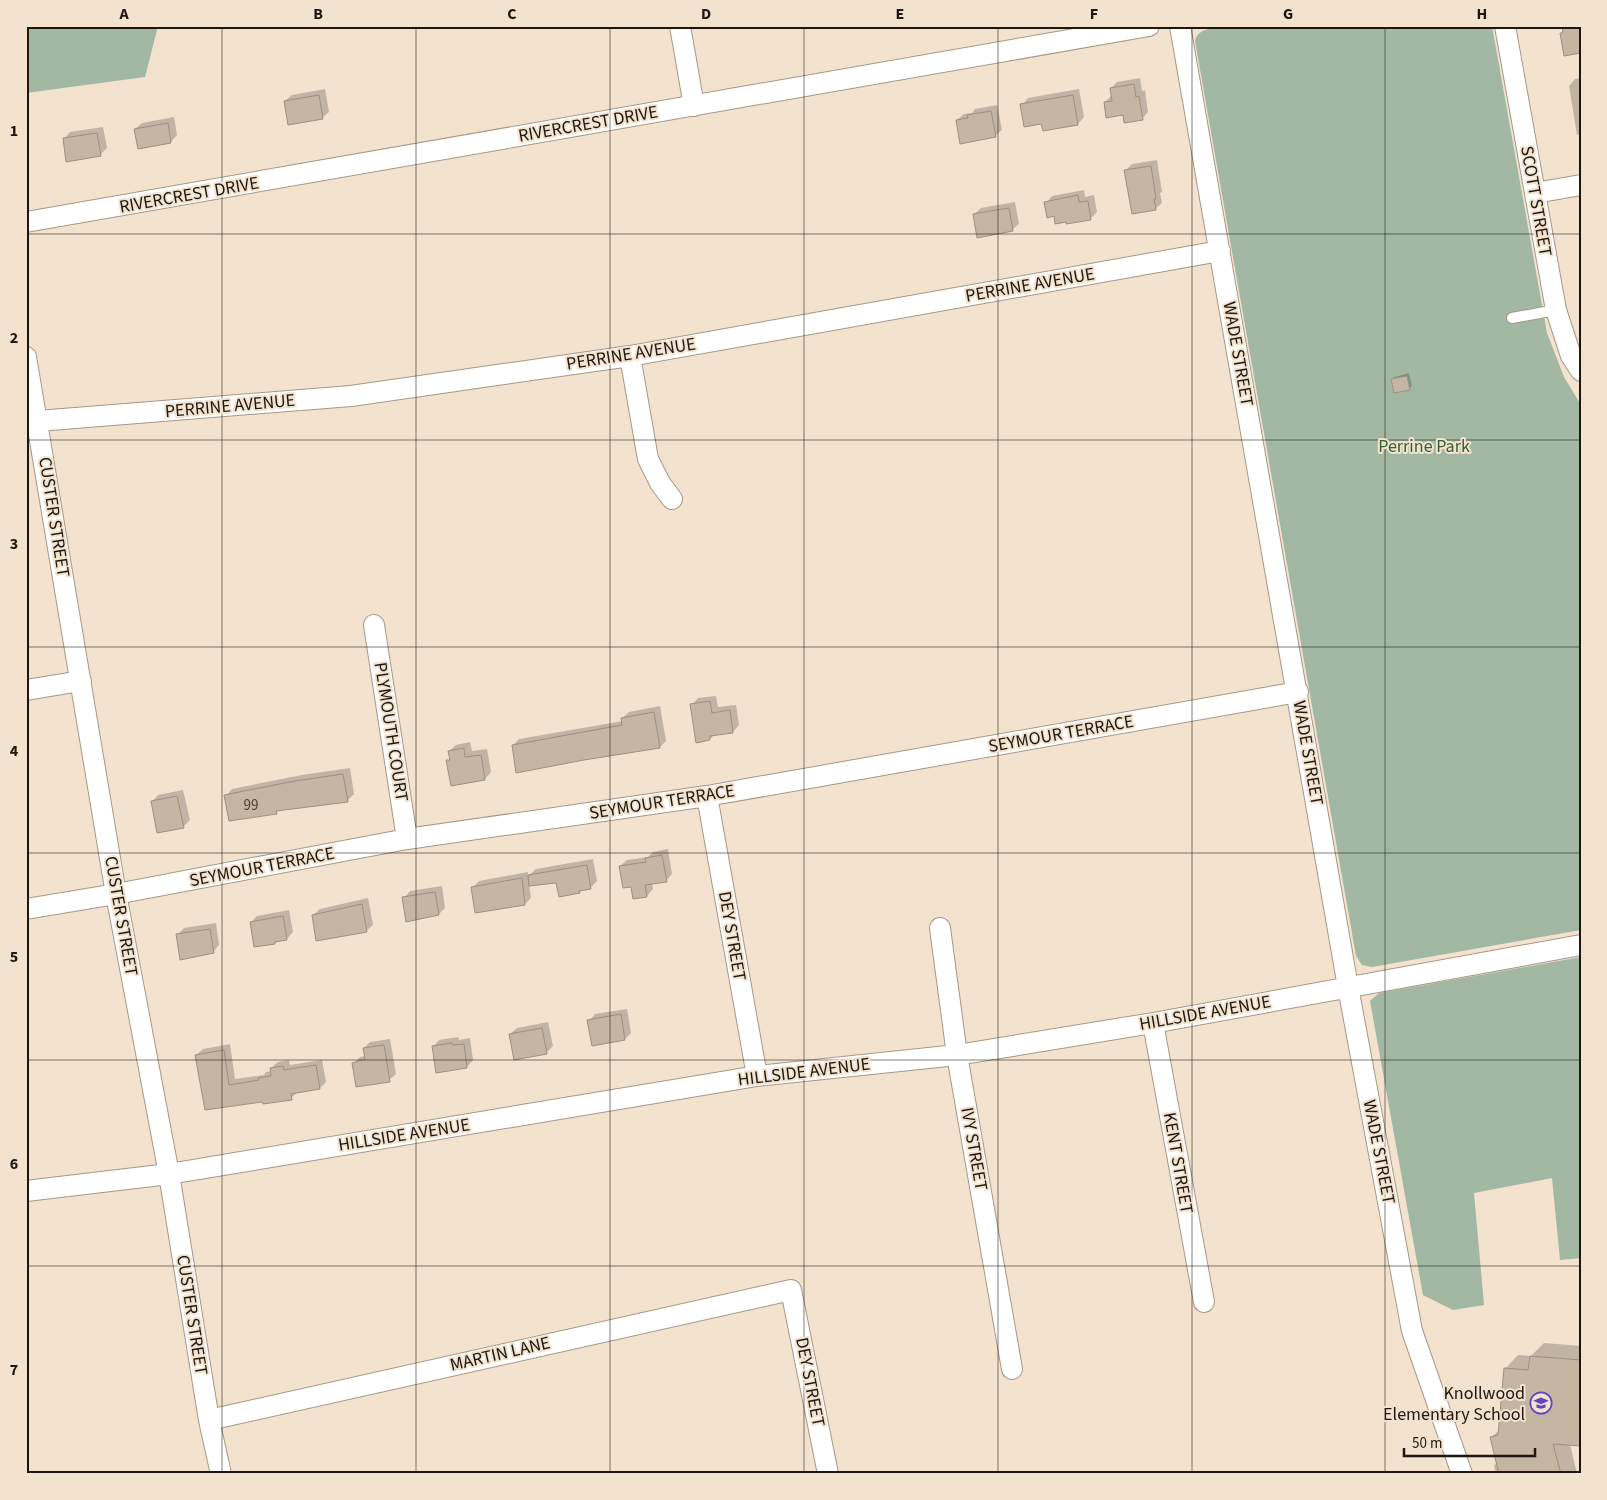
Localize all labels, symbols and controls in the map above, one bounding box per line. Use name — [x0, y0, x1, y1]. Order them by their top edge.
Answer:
text: A — [118, 3, 129, 25]
text: B — [313, 3, 323, 25]
text: C — [507, 3, 517, 25]
text: D — [701, 3, 711, 25]
text: E — [896, 3, 904, 25]
text: F — [1090, 3, 1098, 25]
text: G — [1283, 3, 1293, 25]
text: H — [1477, 3, 1487, 25]
street label: RIVERCREST DRIVE — [516, 99, 660, 149]
text: 1 — [10, 120, 18, 142]
street label: SCOTT STREET — [1514, 144, 1558, 258]
street label: RIVERCREST DRIVE — [117, 170, 261, 220]
street label: PERRINE AVENUE — [963, 261, 1097, 309]
street label: WADE STREET — [1217, 300, 1260, 409]
text: 2 — [10, 327, 18, 349]
street label: PERRINE AVENUE — [565, 331, 697, 377]
street label: PERRINE AVENUE — [164, 388, 296, 424]
park label: Perrine Park — [1378, 434, 1470, 459]
street label: CUSTER STREET — [32, 455, 76, 579]
text: 3 — [10, 533, 18, 555]
street label: PLYMOUTH COURT — [368, 661, 414, 804]
street label: WADE STREET — [1287, 699, 1330, 808]
street label: SEYMOUR TERRACE — [986, 709, 1136, 759]
text: 4 — [10, 740, 19, 762]
street label: SEYMOUR TERRACE — [587, 778, 737, 826]
house number: 99 — [244, 795, 258, 816]
street label: SEYMOUR TERRACE — [187, 841, 337, 893]
street label: CUSTER STREET — [98, 854, 144, 978]
street label: DEY STREET — [712, 889, 752, 983]
text: 5 — [10, 946, 18, 968]
street label: HILLSIDE AVENUE — [1137, 989, 1273, 1037]
street label: HILLSIDE AVENUE — [736, 1051, 872, 1093]
street label: WADE STREET — [1357, 1098, 1401, 1207]
street label: IVY STREET — [954, 1105, 994, 1193]
street label: KENT STREET — [1157, 1110, 1199, 1216]
street label: HILLSIDE AVENUE — [336, 1112, 472, 1158]
text: 6 — [10, 1153, 18, 1175]
street label: CUSTER STREET — [170, 1253, 214, 1377]
street label: MARTIN LANE — [447, 1330, 553, 1378]
street label: DEY STREET — [789, 1335, 831, 1429]
text: 7 — [10, 1359, 18, 1381]
place label: Knollwood Elementary School — [1383, 1381, 1525, 1427]
school or university icon: Knollwood Elementary School — [1529, 1391, 1553, 1415]
scale bar — [1404, 1425, 1536, 1457]
text: 50 m — [1412, 1433, 1442, 1454]

